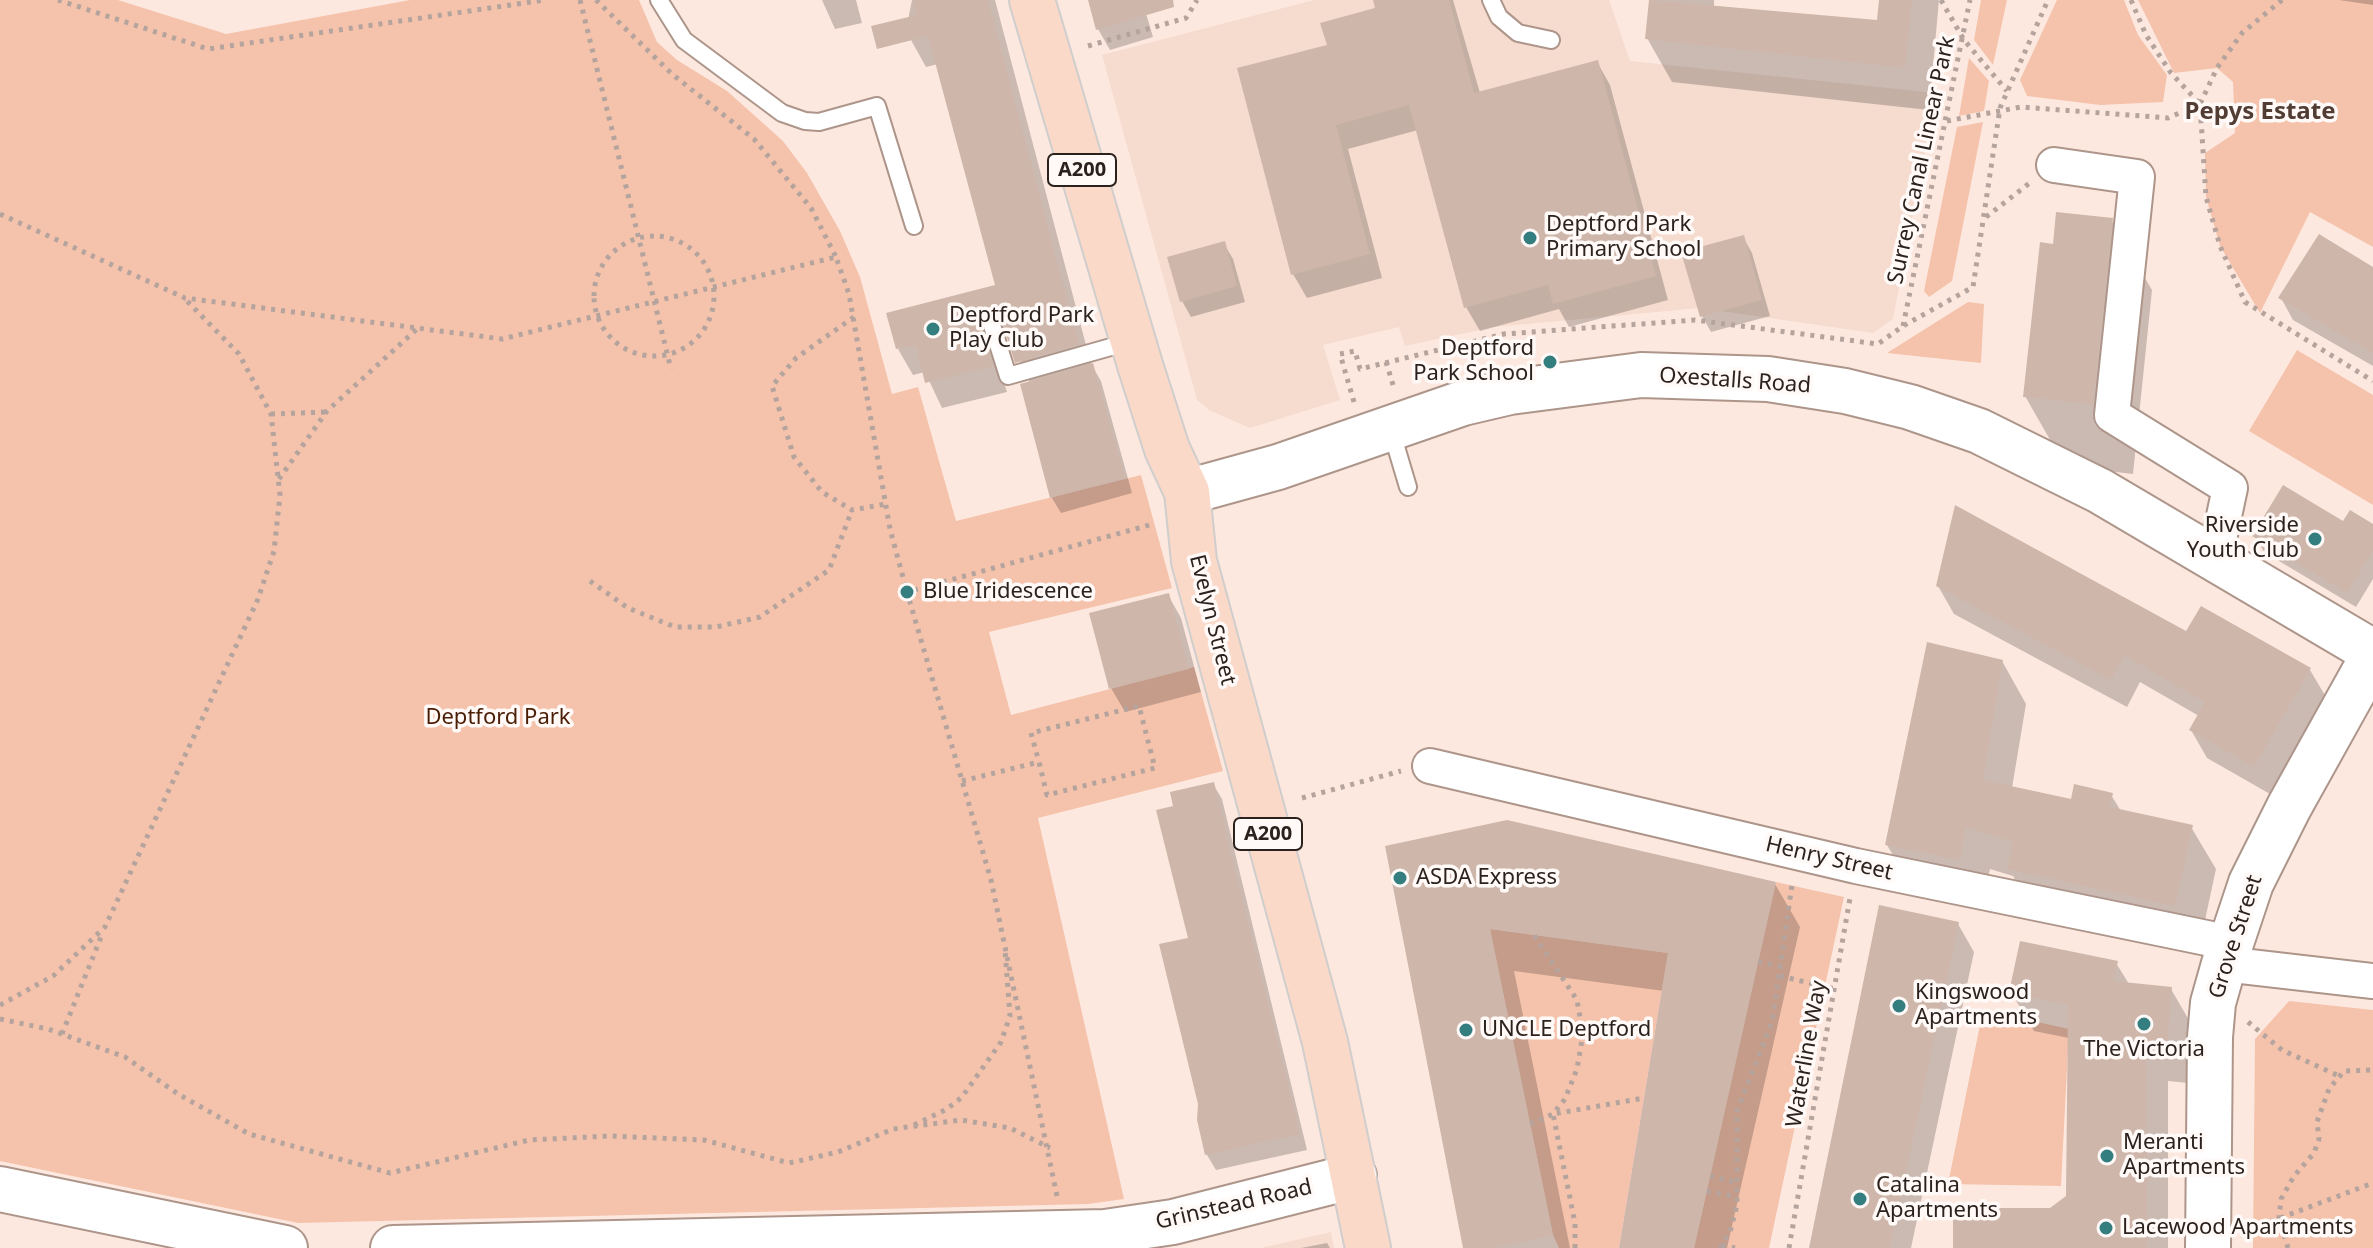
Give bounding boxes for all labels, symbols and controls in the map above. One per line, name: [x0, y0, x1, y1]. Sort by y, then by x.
street label: Surrey Canal Linear Park: [1883, 34, 1961, 286]
district label: Pepys Estate: [2185, 98, 2335, 126]
road number: A200: [1048, 154, 1116, 186]
place label: Deptford Park Primary School: [1546, 212, 1702, 264]
marker: Deptford Park Primary School: [1521, 229, 1539, 247]
place label: Deptford Park Play Club: [949, 303, 1094, 354]
marker: Deptford Park Play Club: [924, 320, 942, 338]
place label: Deptford Park School: [1413, 336, 1534, 388]
marker: Deptford Park School: [1541, 353, 1559, 371]
street label: Oxestalls Road: [1658, 363, 1812, 399]
place label: Riverside Youth Club: [2187, 513, 2299, 564]
marker: Riverside Youth Club: [2306, 530, 2324, 548]
street label: Evelyn Street: [1183, 552, 1241, 688]
place label: Blue Iridescence: [923, 579, 1093, 605]
marker: Blue Iridescence: [898, 583, 916, 601]
park label: Deptford Park: [425, 705, 571, 731]
road number: A200: [1234, 818, 1302, 850]
street label: Henry Street: [1763, 832, 1895, 886]
place label: ASDA Express: [1416, 865, 1557, 891]
marker: ASDA Express: [1391, 869, 1409, 887]
street label: Grove Street: [2204, 872, 2268, 1002]
street label: Waterline Way: [1781, 979, 1833, 1129]
place label: Kingswood Apartments: [1915, 980, 2037, 1032]
marker: Kingswood Apartments: [1890, 997, 1908, 1015]
marker: The Victoria: [2135, 1015, 2153, 1033]
place label: UNCLE Deptford: [1482, 1017, 1651, 1043]
marker: UNCLE Deptford: [1457, 1021, 1475, 1039]
place label: The Victoria: [2083, 1037, 2205, 1063]
place label: Meranti Apartments: [2123, 1130, 2245, 1182]
marker: Meranti Apartments: [2098, 1147, 2116, 1165]
place label: Catalina Apartments: [1876, 1173, 1998, 1224]
street label: Grinstead Road: [1153, 1174, 1315, 1236]
marker: Catalina Apartments: [1851, 1190, 1869, 1208]
place label: Lacewood Apartments: [2122, 1215, 2354, 1241]
marker: Lacewood Apartments: [2097, 1219, 2115, 1237]

